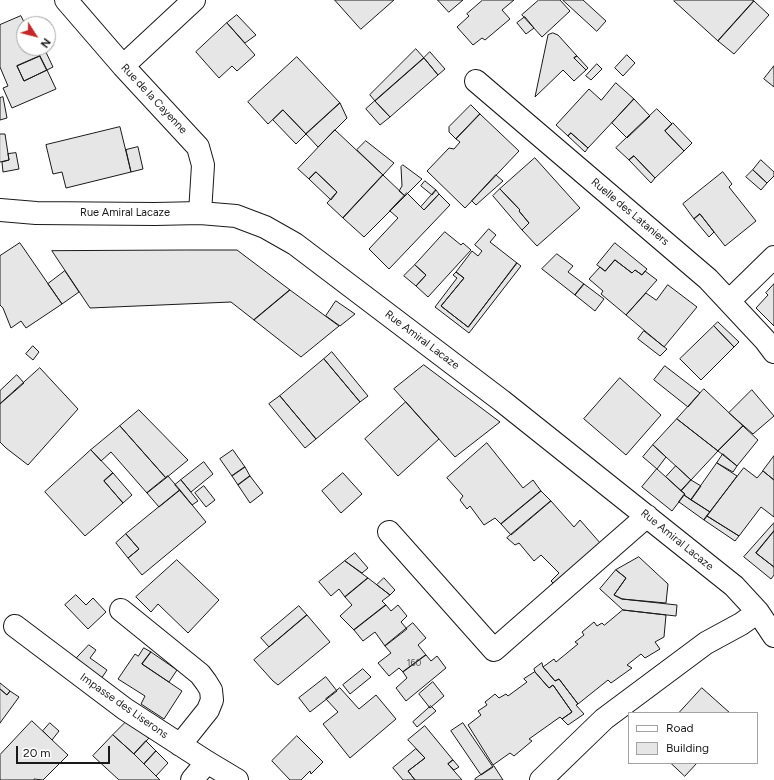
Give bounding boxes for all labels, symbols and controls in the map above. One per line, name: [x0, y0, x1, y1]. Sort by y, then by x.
north arrow: [16, 16, 56, 56]
text: N: [38, 35, 53, 50]
street label: Rue de la Cayenne: [118, 61, 190, 137]
street label: Ruelle des Lataniers: [588, 176, 672, 248]
street label: Rue Amiral Lacaze: [80, 206, 170, 220]
street label: Rue Amiral Lacaze: [382, 308, 462, 372]
street label: Rue Amiral Lacaze: [638, 507, 716, 573]
house number: 160: [407, 658, 421, 668]
street label: Impasse des Liserons: [77, 671, 171, 741]
legend: [628, 712, 758, 764]
text: Road: [666, 721, 694, 735]
scale bar: [18, 738, 112, 764]
text: Building: [666, 741, 709, 755]
text: 20 m: [23, 746, 51, 760]

